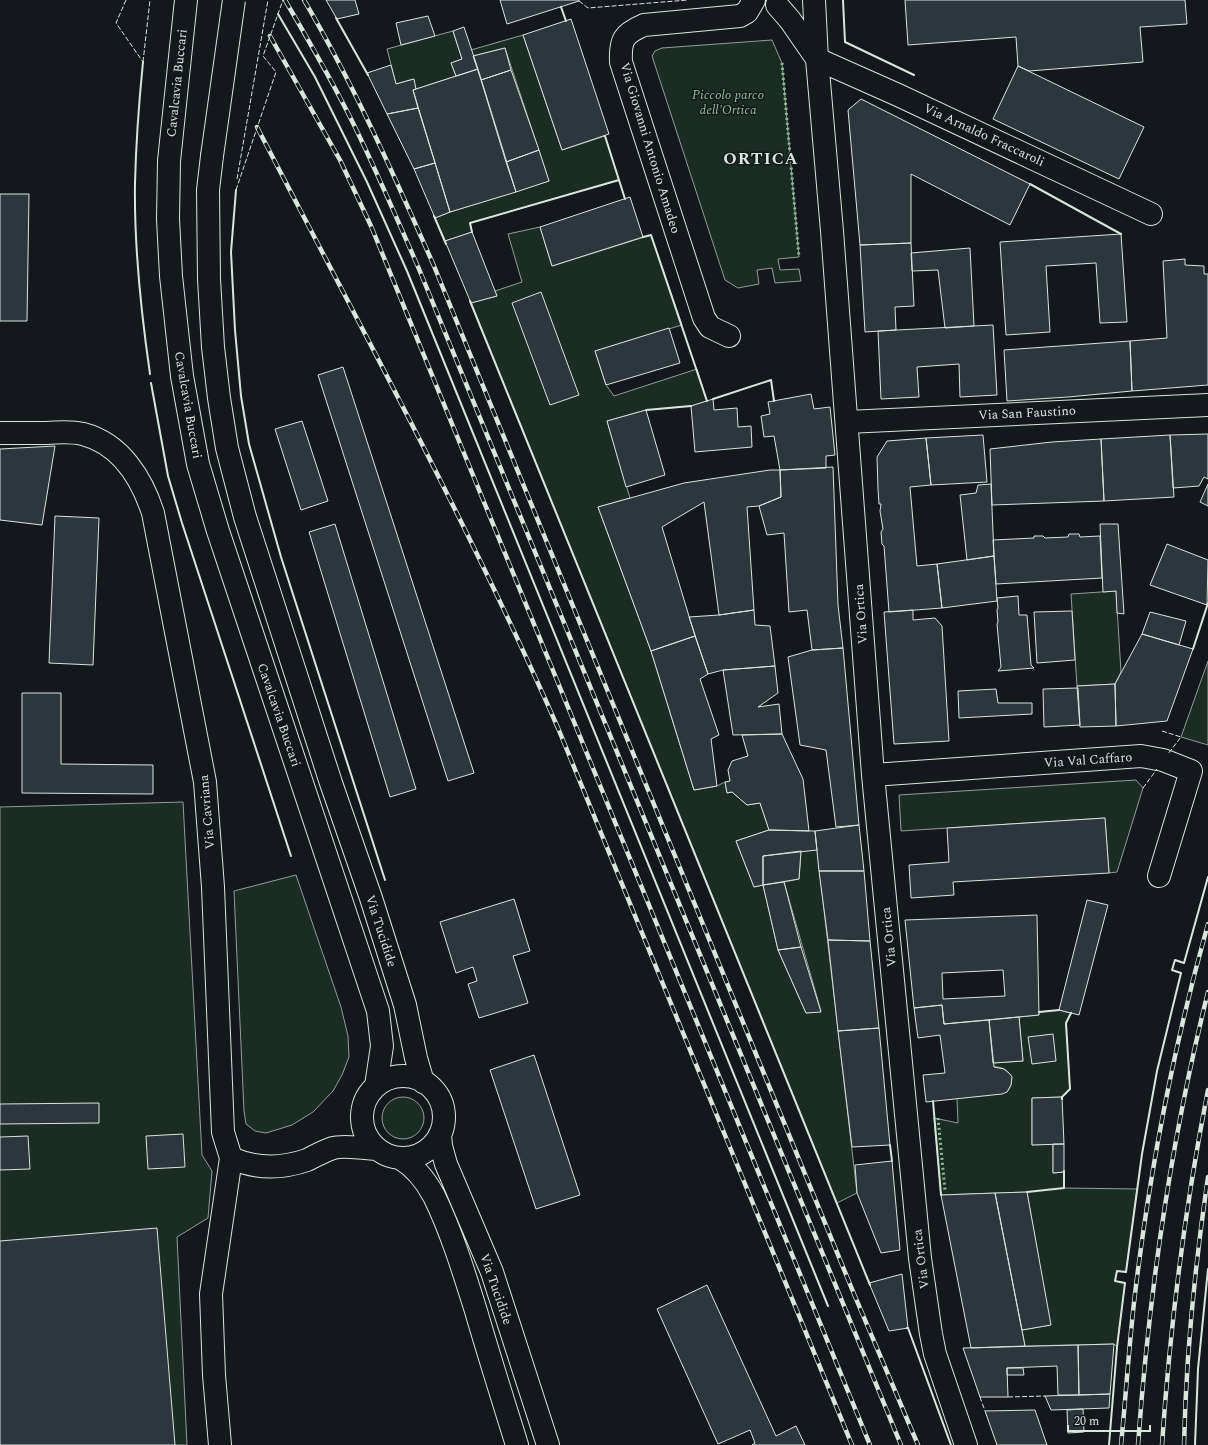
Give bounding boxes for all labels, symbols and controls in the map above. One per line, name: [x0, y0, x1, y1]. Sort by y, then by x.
street label: Cavalcavia Buccari: [161, 28, 193, 138]
street label: Via Giovanni Antonio Amadeo: [614, 60, 686, 236]
park label: Piccolo parco dell'Ortica: [692, 85, 764, 120]
street label: Via Arnaldo Fraccaroli: [920, 98, 1048, 172]
district label: ORTICA: [723, 146, 799, 172]
street label: Cavalcavia Buccari: [169, 350, 207, 460]
street label: Via San Faustino: [978, 400, 1076, 426]
street label: Via Ortica: [849, 583, 873, 645]
street label: Cavalcavia Buccari: [252, 660, 306, 770]
street label: Via Val Caffaro: [1043, 747, 1133, 773]
street label: Via Cavriana: [194, 773, 220, 850]
street label: Via Tucidide: [360, 893, 402, 969]
street label: Via Ortica: [876, 905, 902, 968]
street label: Via Ortica: [907, 1227, 935, 1290]
street label: Via Tucidide: [474, 1251, 518, 1327]
scale bar: [1068, 1407, 1150, 1433]
text: 20 m: [1074, 1412, 1099, 1431]

